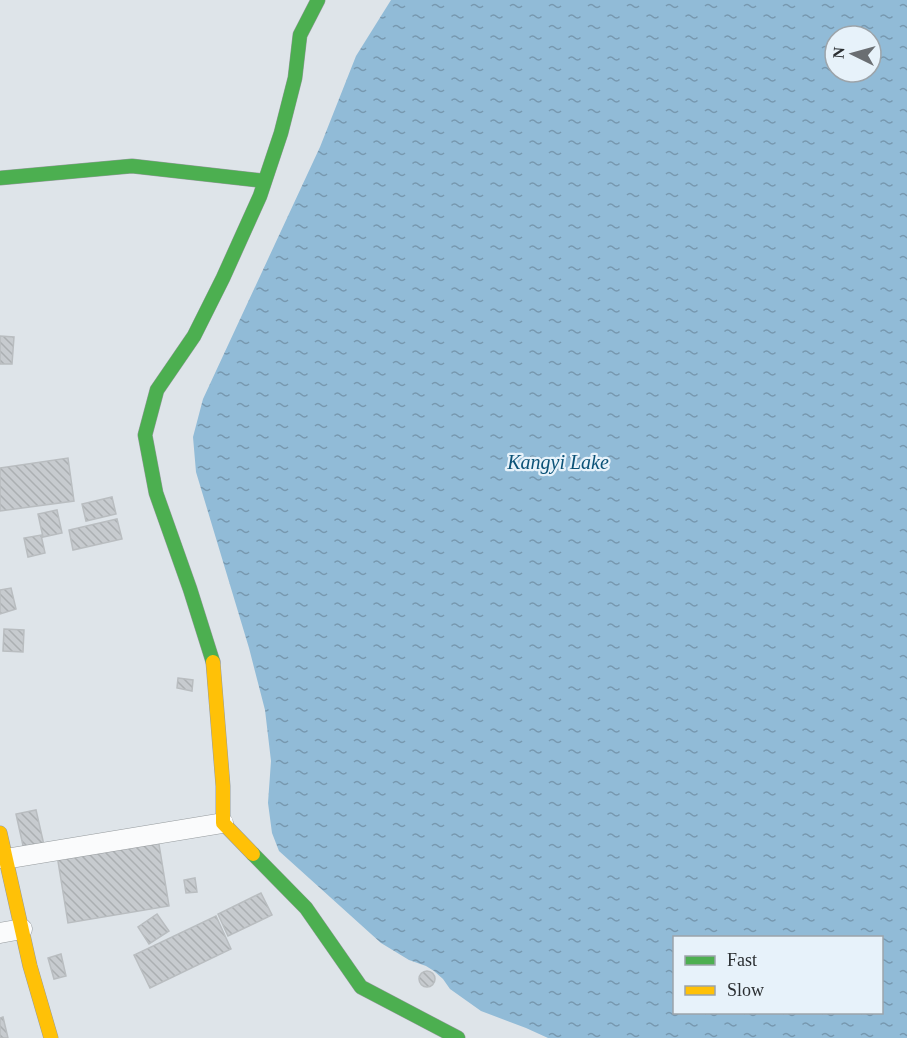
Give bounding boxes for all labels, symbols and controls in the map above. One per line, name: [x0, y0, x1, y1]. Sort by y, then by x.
north arrow: [823, 24, 883, 84]
text: N: [830, 46, 848, 59]
water label: Kangyi Lake: [506, 451, 609, 474]
legend: [673, 936, 883, 1014]
text: Fast: [727, 950, 757, 970]
text: Slow: [727, 980, 764, 1000]

